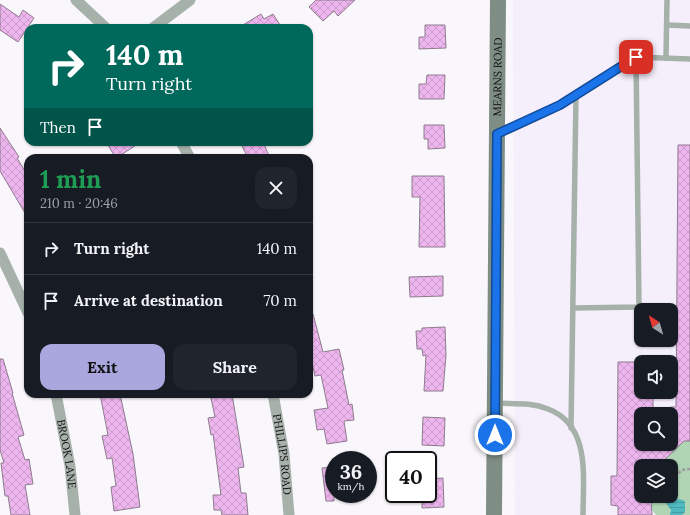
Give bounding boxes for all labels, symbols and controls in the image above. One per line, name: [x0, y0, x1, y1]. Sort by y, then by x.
text: 140 m: [106, 37, 184, 73]
street label: MEARNS ROAD: [490, 37, 505, 117]
icon: right: [40, 40, 92, 92]
pin: [619, 40, 653, 74]
icon: arrive: [625, 46, 647, 68]
text: Turn right: [106, 72, 192, 95]
icon: arrive: [84, 116, 106, 138]
text: Then: [40, 118, 76, 137]
text: 1 min: [40, 164, 101, 195]
button: close: [255, 167, 297, 209]
text: 210 m · 20:46: [40, 195, 118, 212]
icon: right: [40, 238, 62, 260]
text: Turn right: [74, 239, 150, 258]
text: 140 m: [257, 239, 297, 258]
icon: arrive: [40, 290, 62, 312]
text: Arrive at destination: [74, 291, 223, 310]
text: 70 m: [263, 291, 297, 310]
north arrow: [634, 303, 678, 347]
map controls: [634, 303, 678, 503]
button: Exit: [40, 344, 165, 390]
button: Share: [173, 344, 297, 390]
button: sound: [634, 355, 678, 399]
button: search: [634, 407, 678, 451]
street label: PHILLIPS ROAD: [270, 413, 294, 495]
position arrow: [474, 414, 516, 456]
street label: BROOK LANE: [54, 418, 79, 489]
speed limit sign: 40: [385, 451, 437, 503]
text: 36: [340, 459, 362, 484]
button: layers: [634, 459, 678, 503]
text: km/h: [337, 480, 365, 493]

